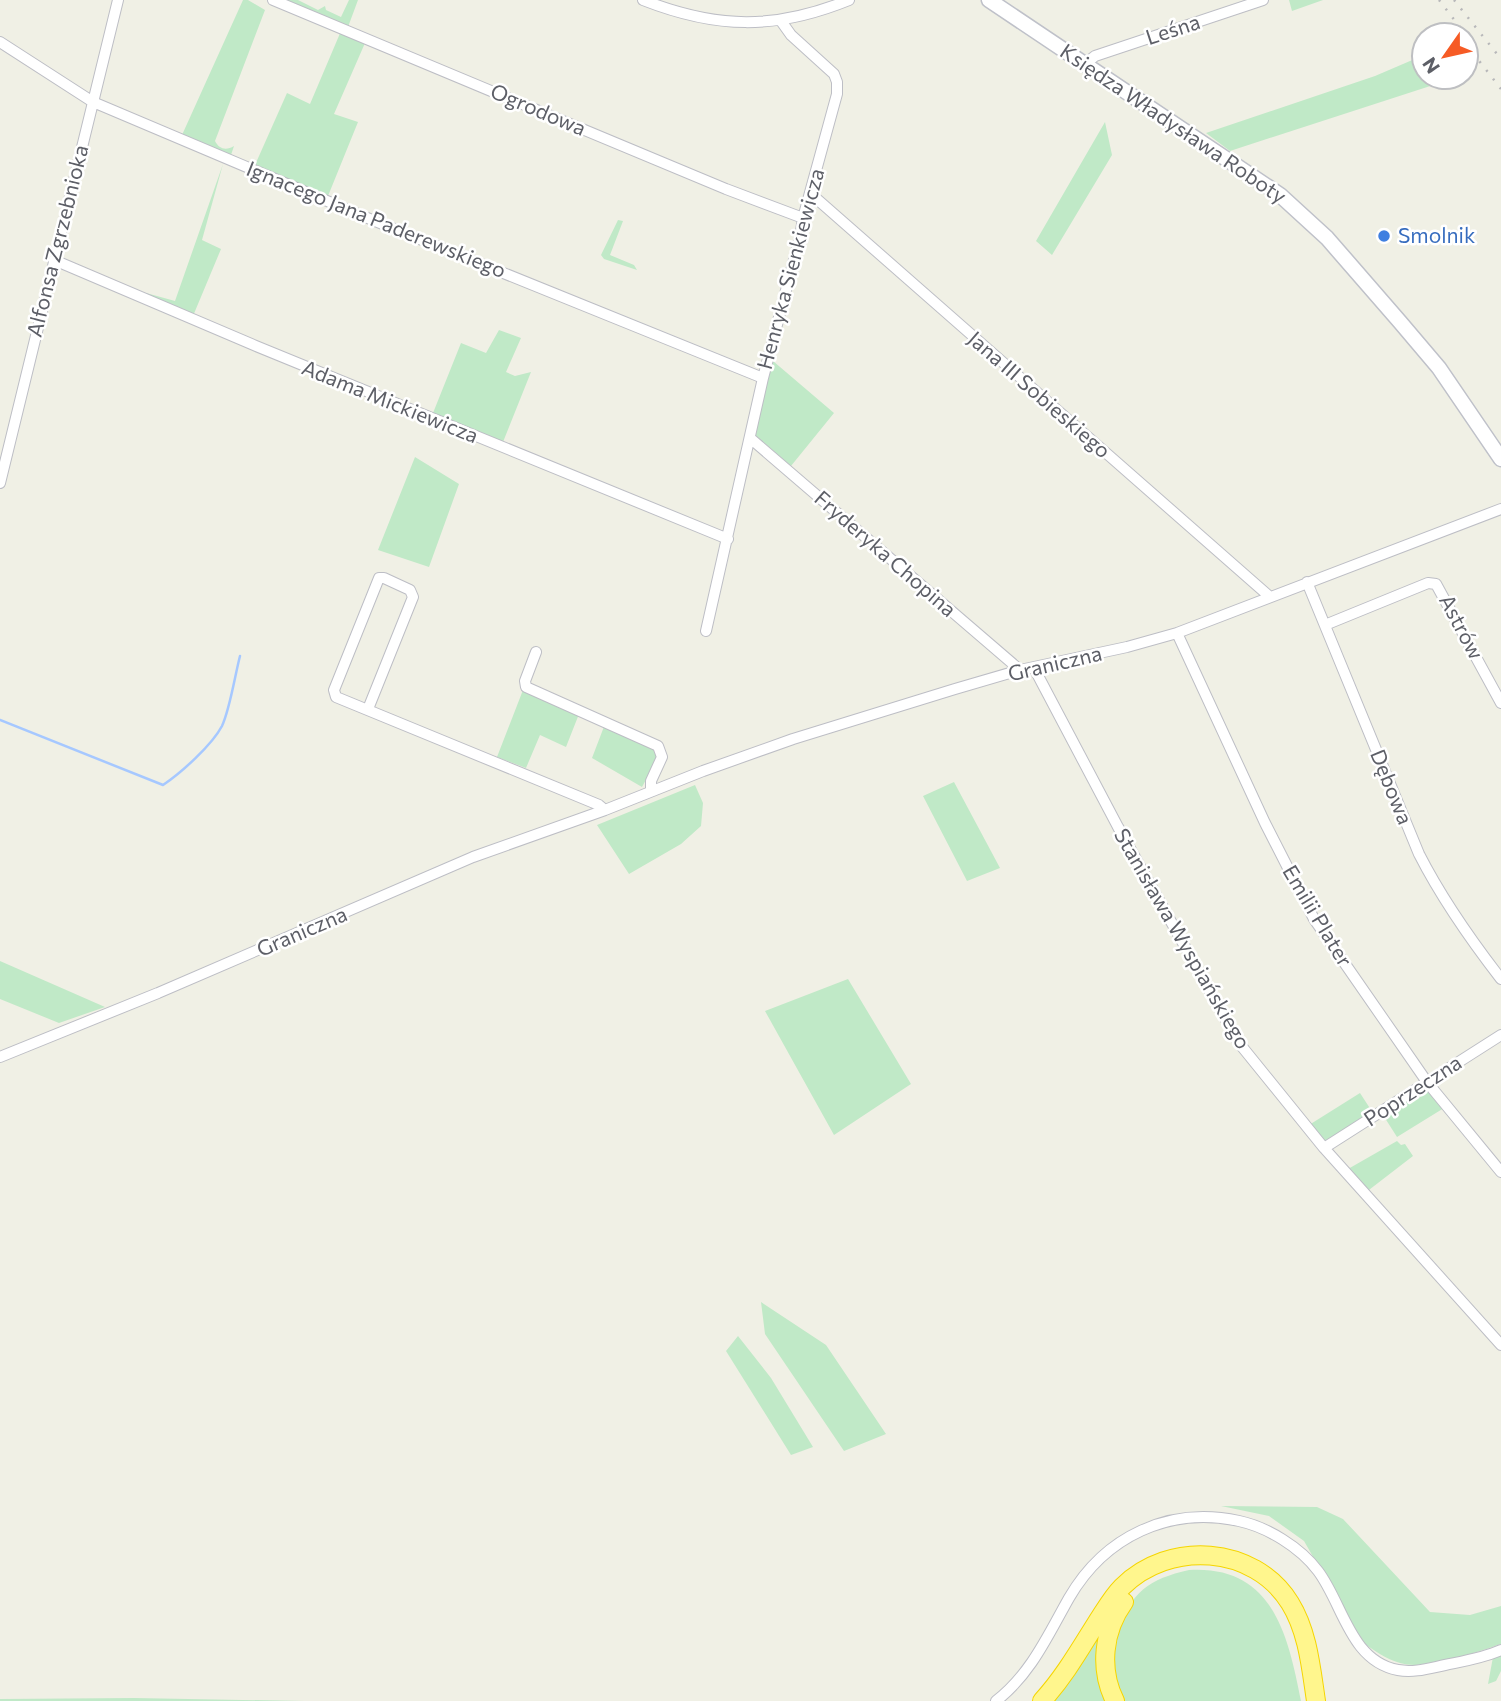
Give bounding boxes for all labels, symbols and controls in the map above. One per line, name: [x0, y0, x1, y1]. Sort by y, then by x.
street label: Leśna: [1142, 8, 1203, 49]
north arrow: [1410, 21, 1480, 91]
street label: Księdza Władysława Roboty: [1056, 38, 1292, 208]
text: N: [1417, 53, 1444, 78]
street label: Ogrodowa: [487, 77, 590, 140]
street label: Alfonsa Zgrzebnioka: [21, 142, 92, 339]
street label: Ignacego Jana Paderewskiego: [243, 155, 510, 282]
street label: Henryka Sienkiewicza: [751, 165, 828, 372]
place label: Smolnik: [1398, 222, 1475, 247]
marker: Smolnik: [1376, 228, 1392, 244]
street label: Jana III Sobieskiego: [964, 325, 1116, 463]
street label: Adama Mickiewicza: [299, 354, 482, 447]
street label: Fryderyka Chopina: [810, 485, 962, 621]
street label: Astrów: [1435, 590, 1490, 663]
street label: Graniczna: [1005, 640, 1104, 685]
street label: Dębowa: [1366, 745, 1419, 828]
street label: Stanisława Wyspiańskiego: [1110, 824, 1257, 1053]
street label: Emilii Plater: [1278, 860, 1358, 970]
street label: Graniczna: [252, 900, 350, 961]
street label: Poprzeczna: [1359, 1049, 1466, 1131]

